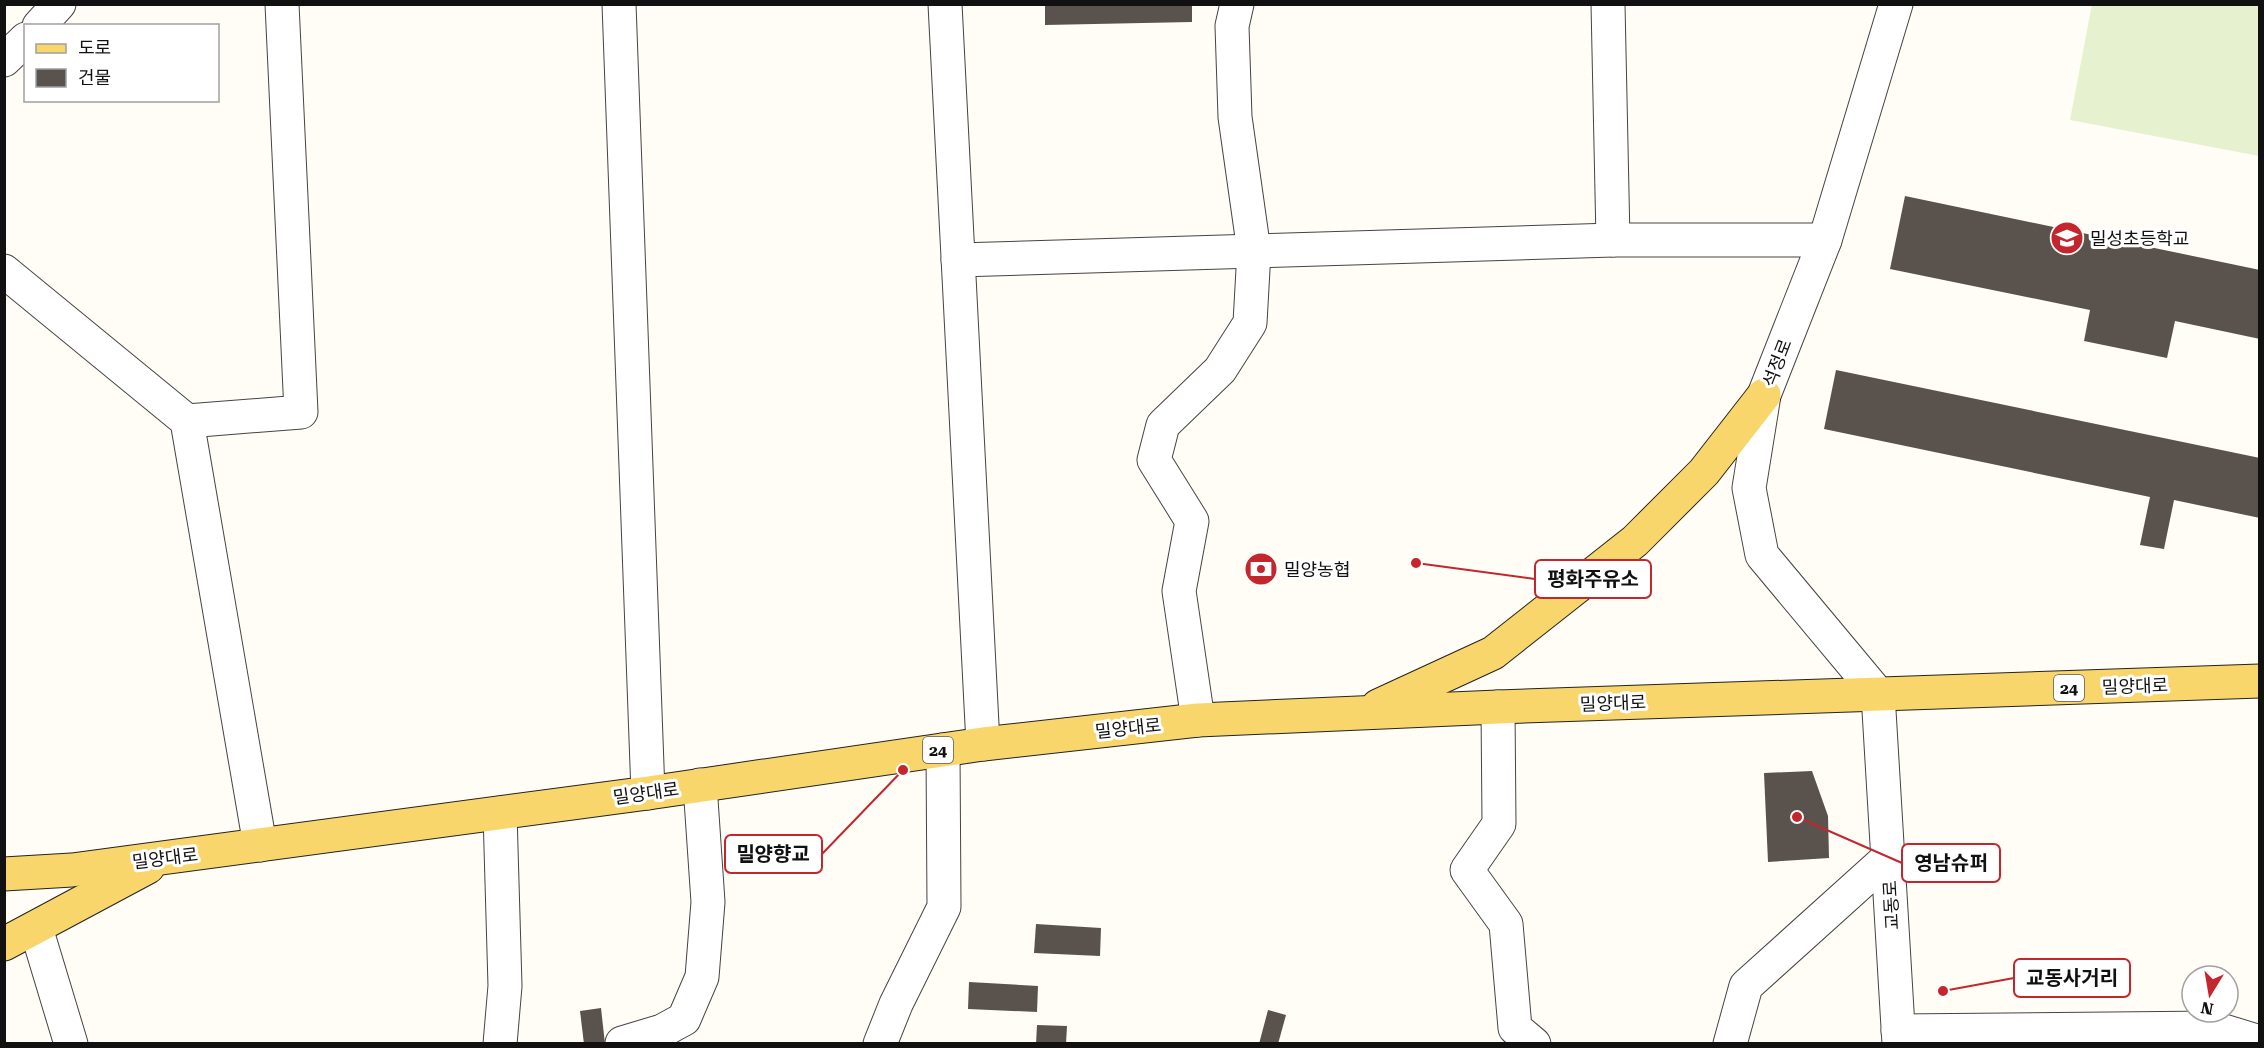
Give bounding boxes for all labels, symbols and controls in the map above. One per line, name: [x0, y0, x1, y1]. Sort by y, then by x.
legend: [24, 24, 219, 102]
text: 도로: [78, 37, 111, 58]
text: 건물: [78, 67, 111, 88]
school or university icon: 밀성초등학교: [2049, 220, 2085, 256]
place label: 밀성초등학교: [2090, 228, 2189, 249]
street label: 석정로: [1758, 336, 1796, 390]
bank icon: 밀양농협: [1243, 551, 1279, 587]
place label: 밀양농협: [1284, 559, 1350, 580]
callout: 평화주유소: [1535, 560, 1651, 598]
text: 평화주유소: [1547, 567, 1639, 591]
street label: 밀양대로: [2102, 674, 2168, 698]
road number: 24: [2054, 675, 2084, 701]
street label: 밀양대로: [1580, 691, 1646, 715]
street label: 밀양대로: [1094, 714, 1162, 742]
road number: 24: [923, 737, 953, 763]
street label: 밀양대로: [612, 778, 680, 808]
callout: 밀양향교: [725, 835, 822, 873]
text: 밀양향교: [736, 842, 810, 866]
street label: 밀양대로: [131, 844, 199, 872]
callout: 영남슈퍼: [1902, 844, 2000, 882]
text: 영남슈퍼: [1914, 851, 1988, 875]
street label: 교동로: [1879, 880, 1903, 930]
callout: 교동사거리: [2014, 959, 2130, 997]
north arrow: [2180, 964, 2240, 1024]
text: 교동사거리: [2026, 966, 2118, 990]
text: N: [2199, 998, 2215, 1019]

